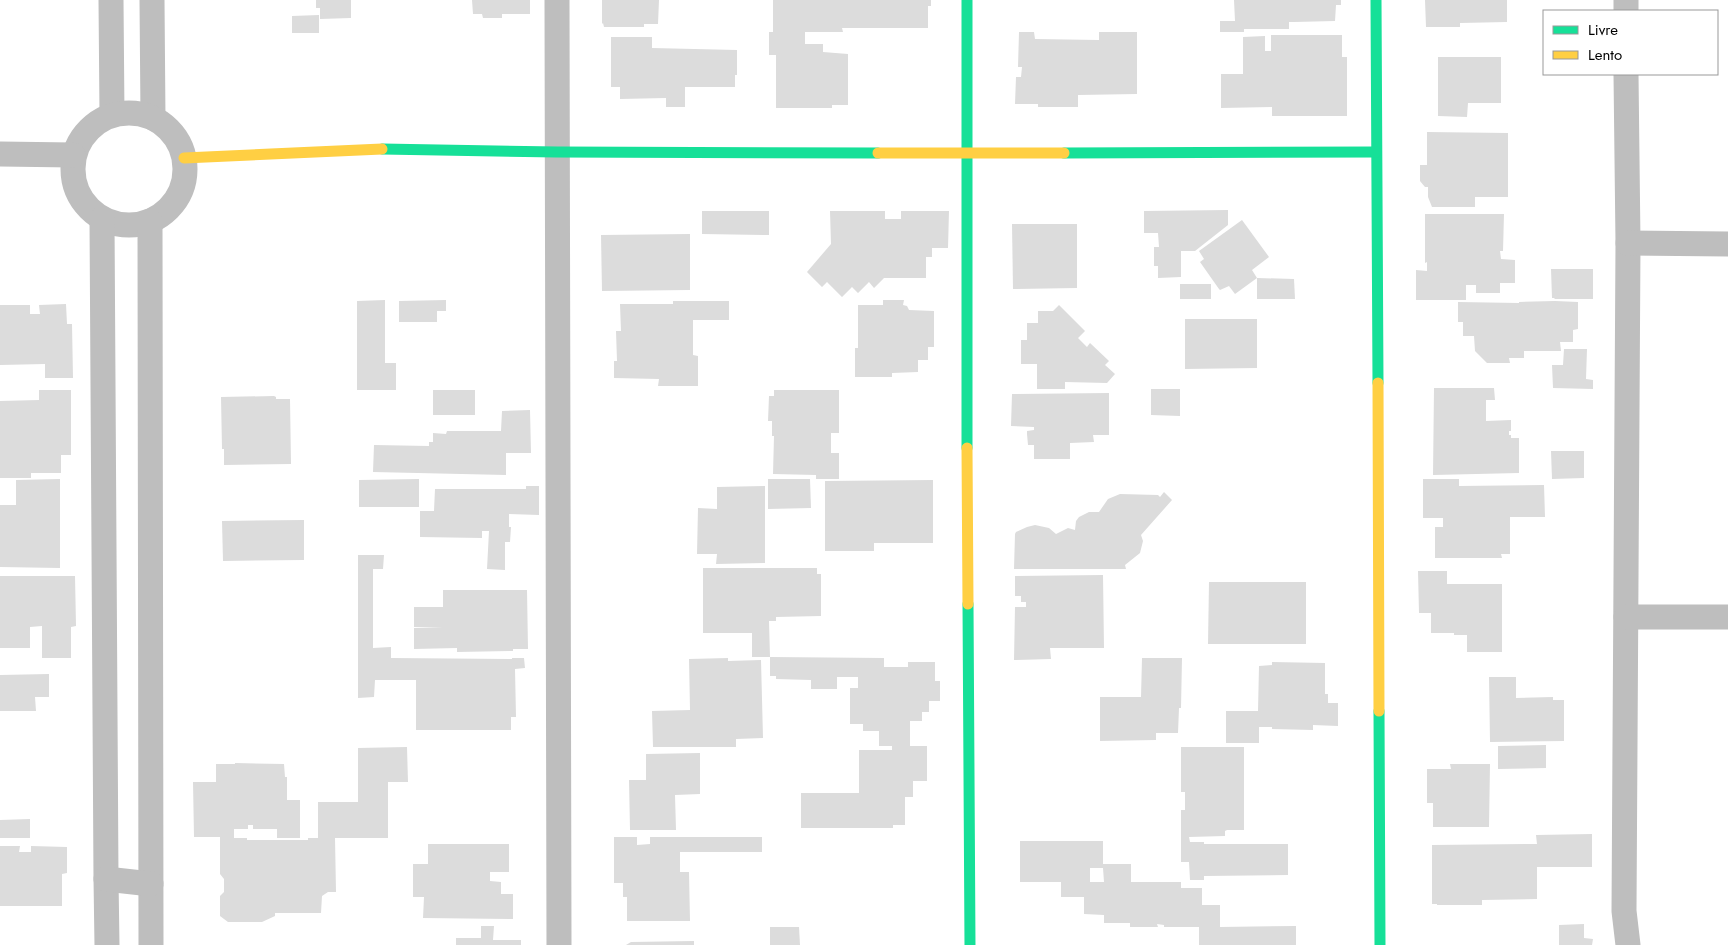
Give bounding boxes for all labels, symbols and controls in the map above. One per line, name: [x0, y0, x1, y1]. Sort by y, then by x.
legend: [1543, 10, 1718, 75]
text: Livre: [1588, 19, 1618, 41]
text: Lento: [1588, 44, 1622, 66]

